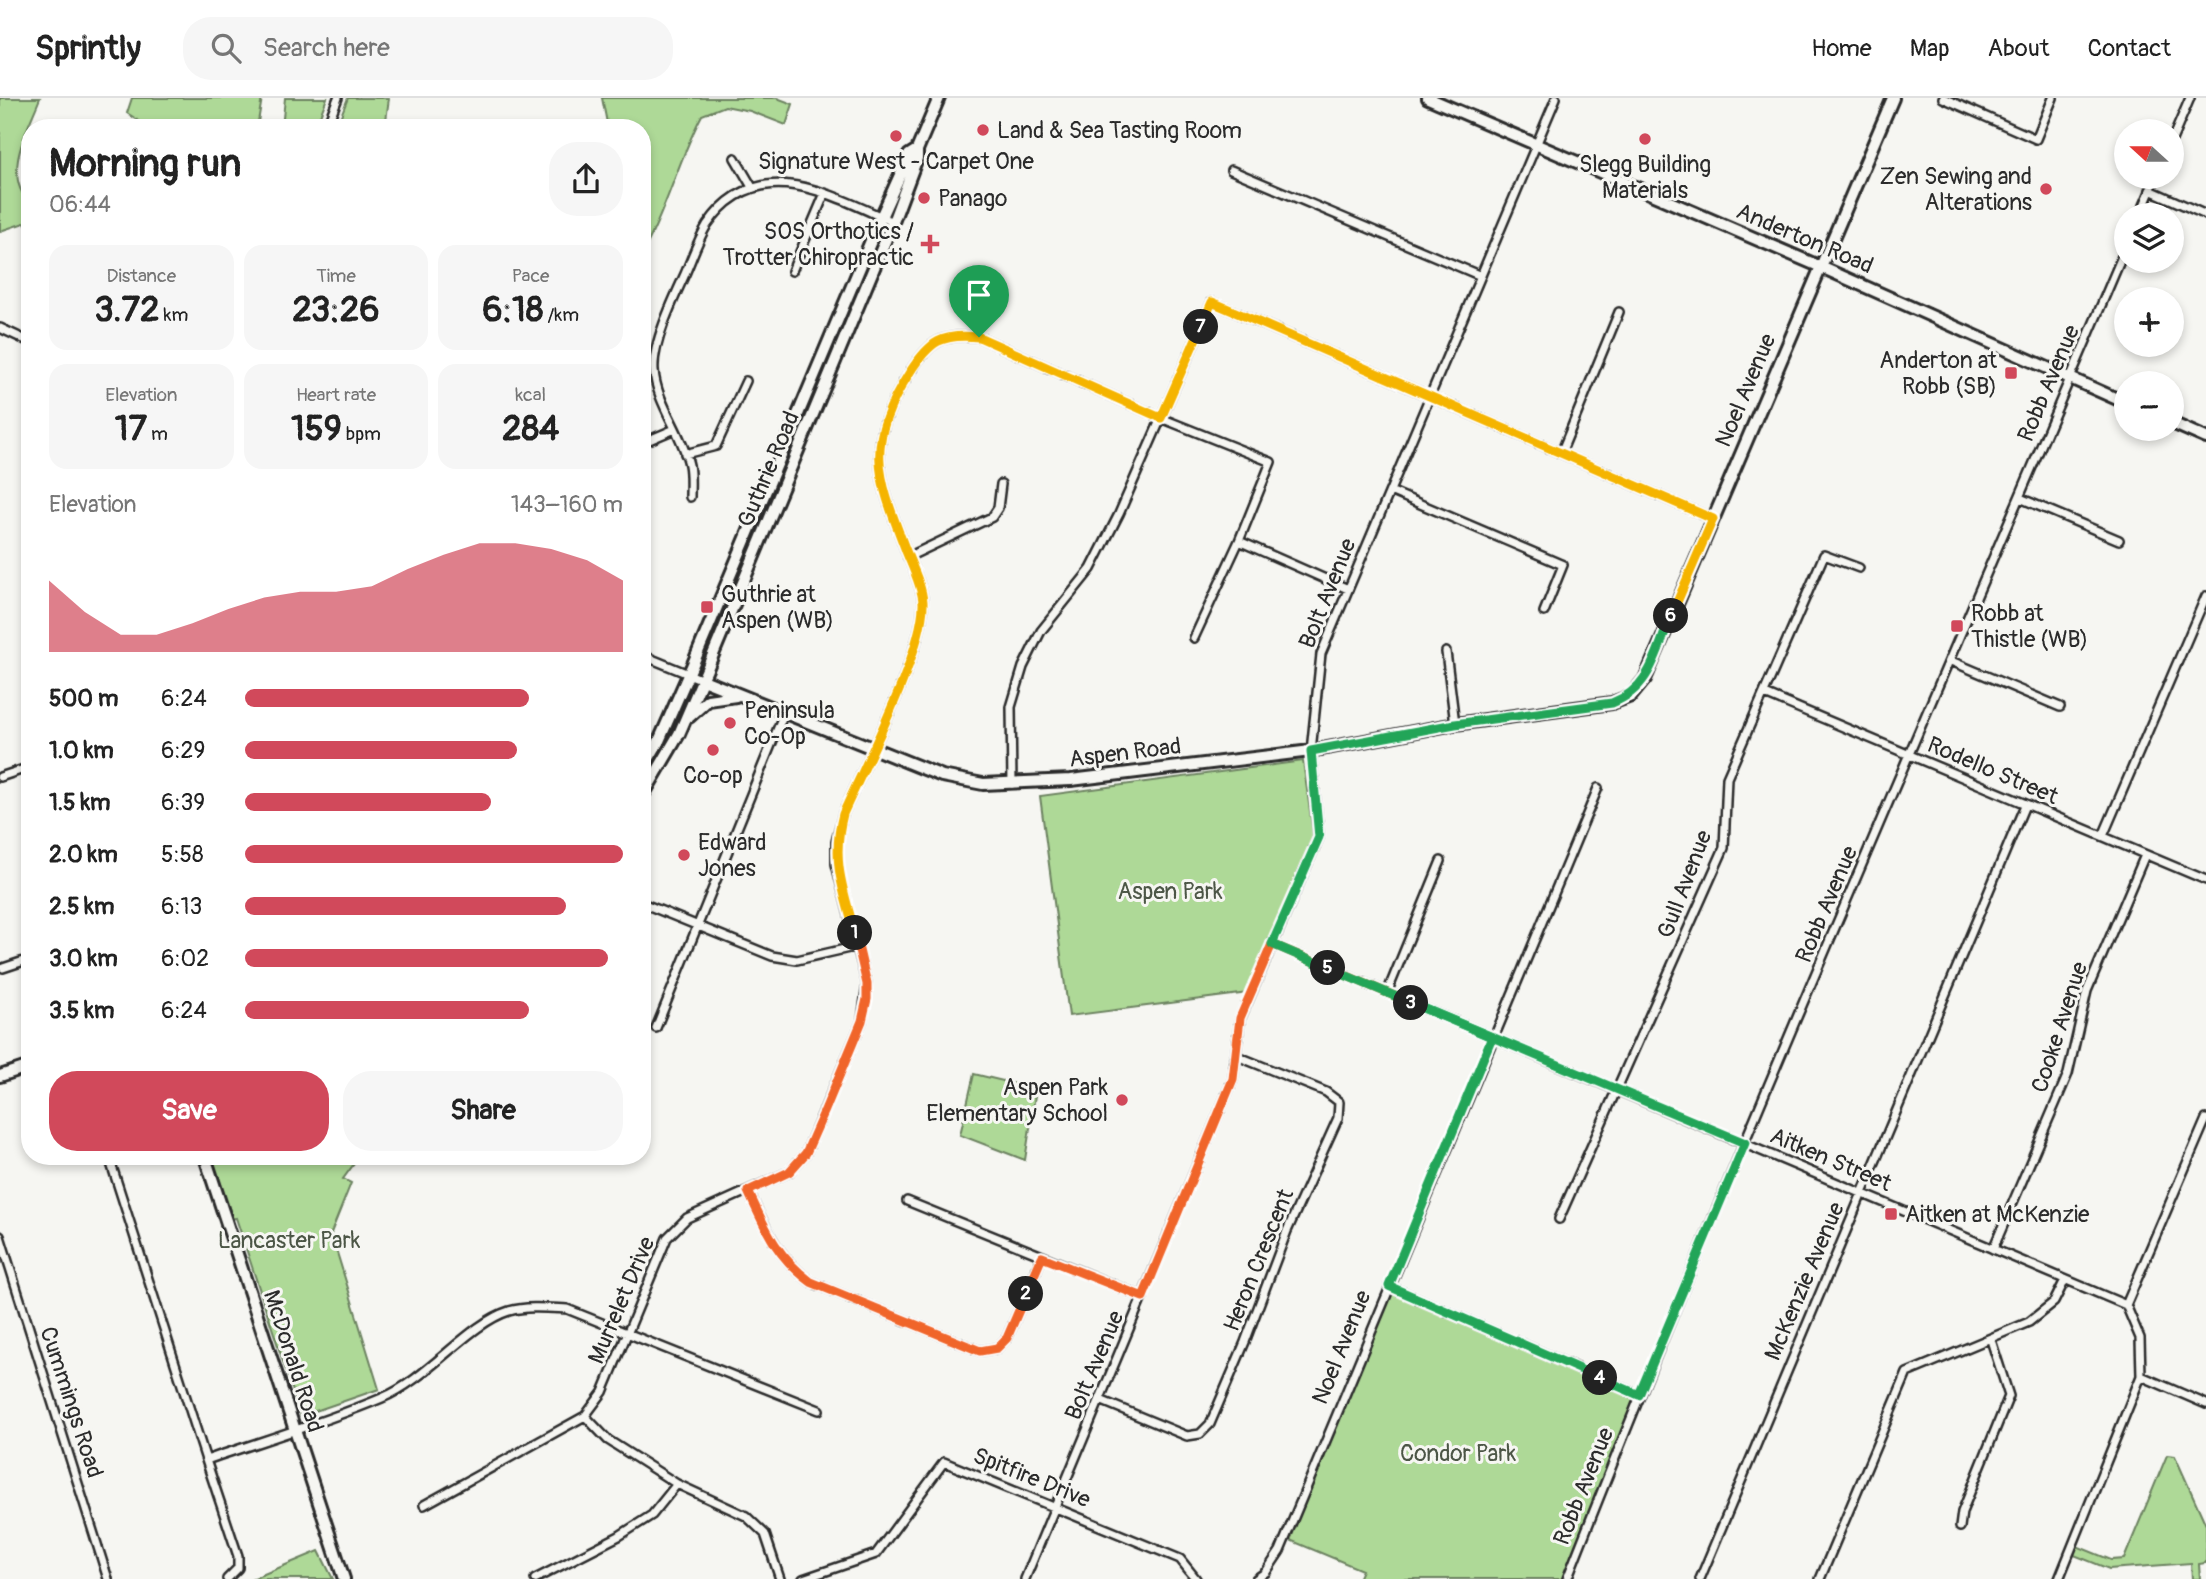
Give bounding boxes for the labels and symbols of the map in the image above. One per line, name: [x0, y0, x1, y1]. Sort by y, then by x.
place label: Land & Sea Tasting Room: [997, 116, 1242, 145]
north arrow: [2114, 119, 2184, 189]
marker: Land & Sea Tasting Room: [975, 122, 991, 138]
marker: Signature West - Carpet One: [888, 128, 904, 144]
marker: Slegg Building Materials: [1637, 131, 1653, 147]
place label: Signature West - Carpet One: [758, 147, 1035, 176]
place label: Slegg Building Materials: [1579, 150, 1711, 205]
place label: Zen Sewing and Alterations: [1879, 162, 2032, 217]
marker: Zen Sewing and Alterations: [2038, 181, 2054, 197]
place label: Panago: [938, 184, 1007, 213]
marker: Panago: [916, 190, 932, 206]
street label: Anderton Road: [1732, 197, 1878, 280]
place label: SOS Orthotics / Trotter Chiropractic: [723, 217, 914, 272]
marker: SOS Orthotics / Trotter Chiropractic: [920, 234, 940, 254]
pin: [949, 265, 1009, 337]
pin: 7: [1184, 310, 1218, 344]
street label: Robb Avenue: [2011, 320, 2086, 446]
street label: Noel Avenue: [1709, 329, 1783, 451]
place label: Anderton at Robb (SB): [1879, 346, 1998, 401]
marker: Anderton at Robb (SB): [2003, 365, 2019, 381]
street label: Guthrie Road: [731, 407, 806, 532]
street label: Bolt Avenue: [1292, 533, 1363, 652]
place label: Guthrie at Aspen (WB): [721, 580, 834, 635]
pin: 6: [1654, 598, 1688, 634]
marker: Guthrie at Aspen (WB): [699, 599, 715, 615]
place label: Robb at Thistle (WB): [1971, 599, 2088, 654]
marker: Robb at Thistle (WB): [1949, 618, 1965, 634]
place label: Peninsula Co-Op: [744, 696, 835, 751]
marker: Peninsula Co-Op: [722, 715, 738, 731]
street label: Rodello Street: [1923, 730, 2063, 811]
street label: Aspen Road: [1067, 731, 1183, 774]
marker: Co-op: [705, 742, 721, 758]
place label: Co-op: [683, 761, 743, 790]
street label: Gull Avenue: [1651, 825, 1719, 942]
place label: Edward Jones: [698, 828, 766, 883]
street label: Robb Avenue: [1789, 841, 1864, 967]
marker: Edward Jones: [676, 847, 692, 863]
park label: Aspen Park: [1117, 877, 1223, 906]
pin: 1: [838, 916, 872, 950]
pin: 5: [1310, 950, 1346, 986]
street label: Cooke Avenue: [2025, 958, 2094, 1096]
pin: 3: [1394, 986, 1428, 1020]
place label: Aspen Park Elementary School: [926, 1073, 1108, 1128]
marker: Aspen Park Elementary School: [1114, 1092, 1130, 1108]
street label: Aitken Street: [1766, 1121, 1897, 1198]
street label: Heron Crescent: [1217, 1184, 1300, 1336]
street label: McKenzie Avenue: [1758, 1197, 1851, 1365]
place label: Aitken at McKenzie: [1905, 1200, 2090, 1229]
marker: Aitken at McKenzie: [1883, 1206, 1899, 1222]
park label: Lancaster Park: [218, 1226, 361, 1255]
street label: Murrelet Drive: [582, 1232, 662, 1368]
pin: 2: [1009, 1276, 1044, 1312]
street label: Noel Avenue: [1305, 1285, 1378, 1408]
street label: McDonald Road: [257, 1286, 330, 1436]
street label: Bolt Avenue: [1058, 1306, 1131, 1424]
street label: Cummings Road: [33, 1323, 110, 1481]
pin: 4: [1582, 1360, 1618, 1396]
street label: Robb Avenue: [1547, 1423, 1620, 1549]
park label: Condor Park: [1400, 1439, 1516, 1468]
street label: Spitfire Drive: [969, 1441, 1095, 1514]

